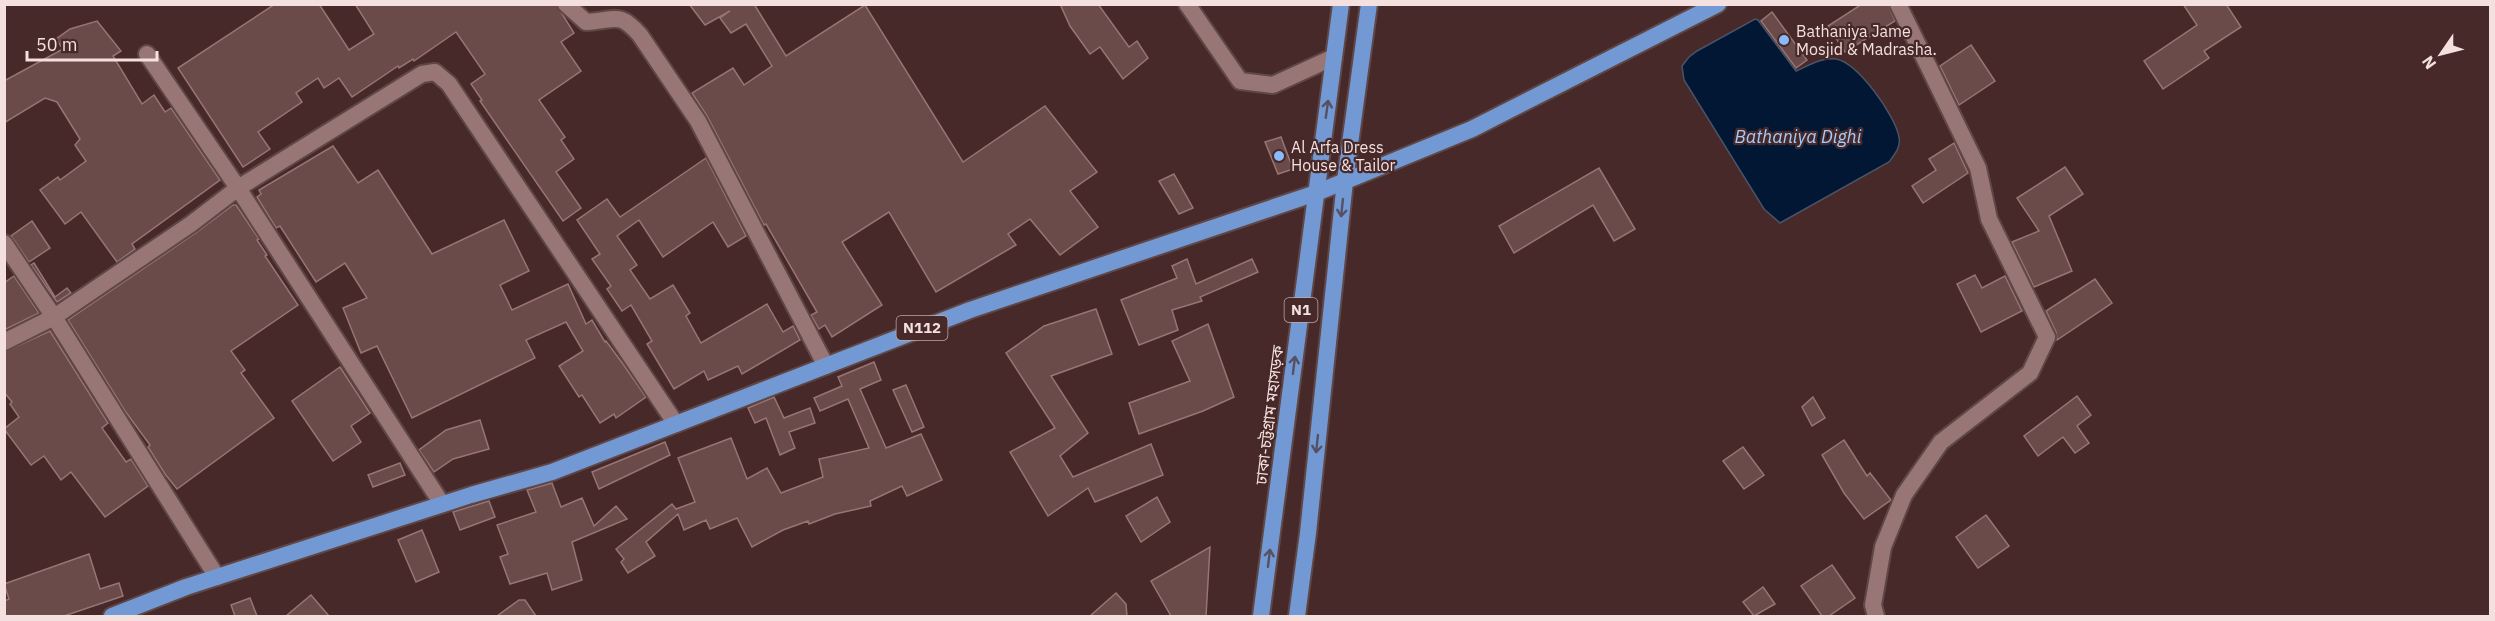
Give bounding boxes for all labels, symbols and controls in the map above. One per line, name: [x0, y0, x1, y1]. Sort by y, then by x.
place label: Bathaniya Jame Mosjid & Madrasha.: [1796, 21, 1937, 59]
scale bar: [27, 24, 158, 62]
north arrow: [2411, 24, 2471, 84]
text: 50 m: [36, 33, 78, 56]
marker: Bathaniya Jame Mosjid & Madrasha.: [1777, 33, 1791, 47]
text: N: [2417, 52, 2440, 73]
one-way arrow: [1322, 100, 1333, 120]
water label: Bathaniya Dighi: [1735, 125, 1862, 148]
place label: Al Arfa Dress House & Tailor: [1291, 137, 1395, 175]
marker: Al Arfa Dress House & Tailor: [1272, 149, 1286, 163]
one-way arrow: [1336, 198, 1347, 218]
road number: N1: [1284, 298, 1318, 322]
road number: N112: [896, 316, 948, 340]
street label: ঢাকা-চট্টগ্রাম মহাসড়ক: [1250, 343, 1288, 487]
one-way arrow: [1288, 356, 1299, 376]
one-way arrow: [1312, 433, 1323, 453]
one-way arrow: [1263, 549, 1274, 569]

